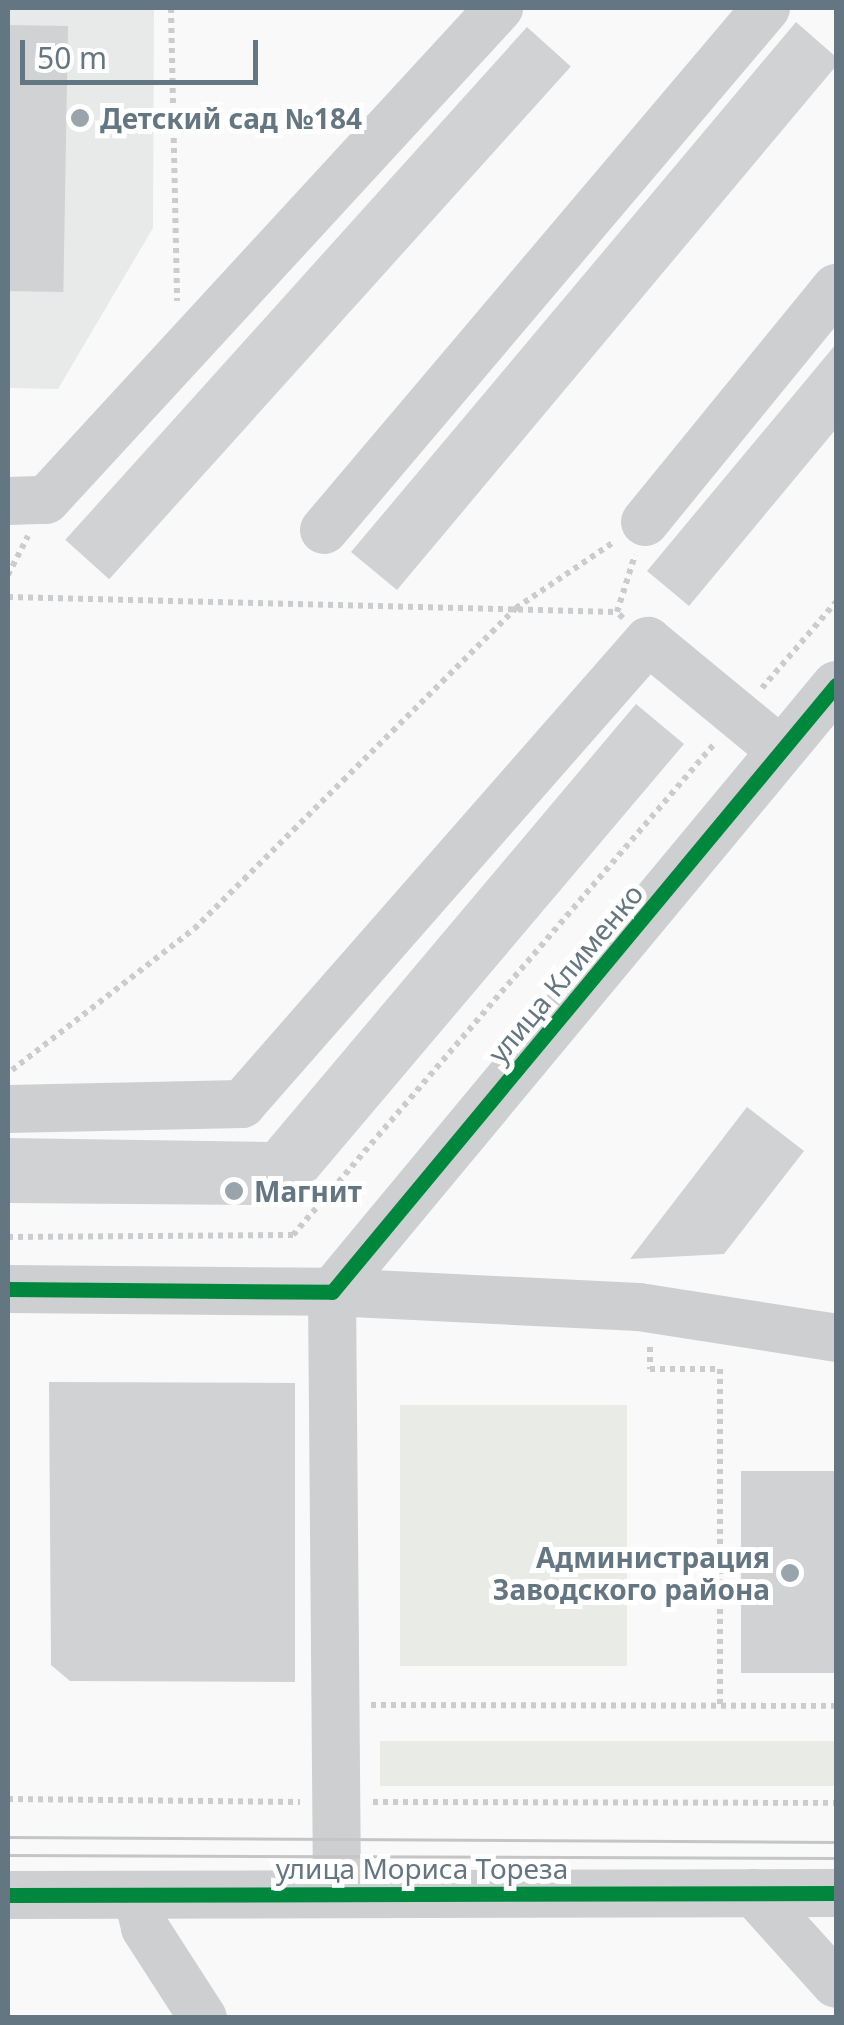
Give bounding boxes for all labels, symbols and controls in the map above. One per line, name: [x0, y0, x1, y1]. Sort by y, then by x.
scale bar: [25, 20, 262, 82]
text: 50 m: [37, 37, 107, 78]
place label: Детский сад №184: [100, 101, 362, 135]
marker: Детский сад №184: [69, 107, 91, 129]
street label: улица Клименко: [480, 877, 650, 1069]
place label: Магнит: [254, 1174, 362, 1208]
marker: Магнит: [223, 1180, 245, 1202]
place label: Администрация Заводского района: [493, 1540, 770, 1606]
marker: Администрация Заводского района: [779, 1562, 801, 1584]
street label: улица Мориса Тореза: [276, 1851, 568, 1885]

